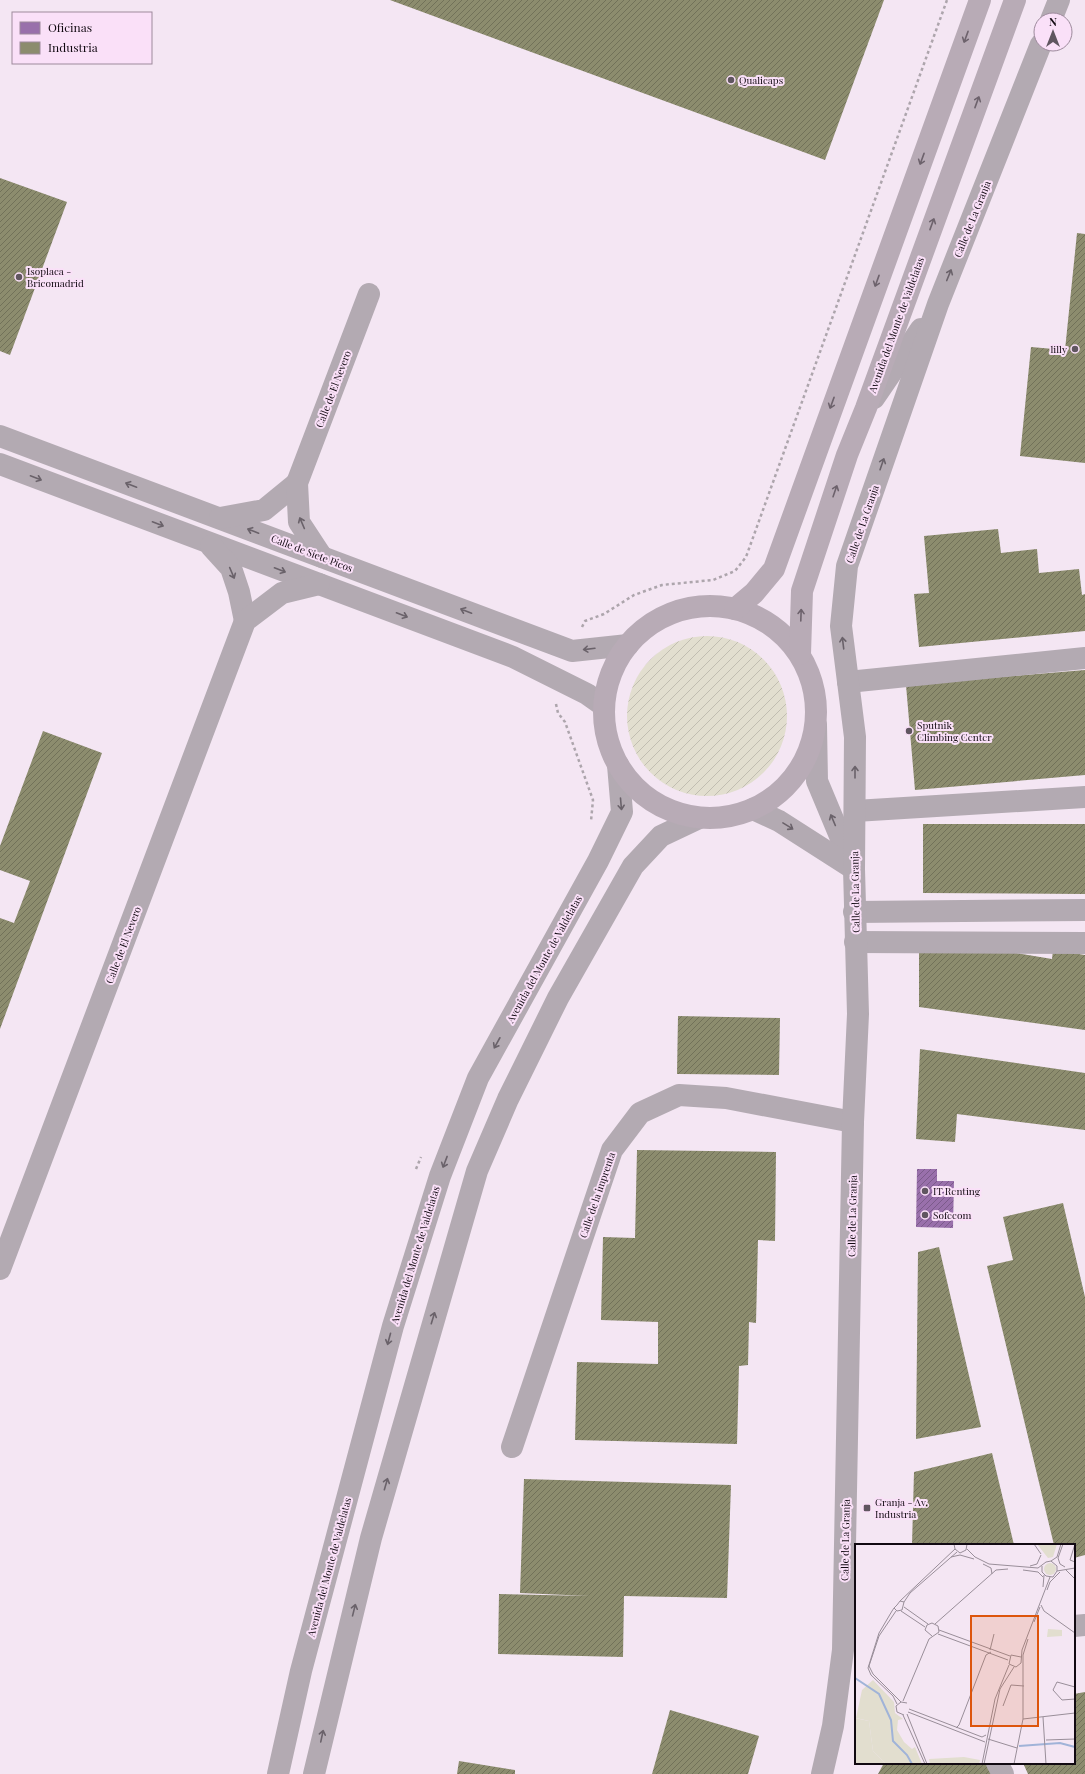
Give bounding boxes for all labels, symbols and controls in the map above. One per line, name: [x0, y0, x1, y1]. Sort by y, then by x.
legend: [12, 12, 152, 64]
north arrow: [1033, 12, 1073, 52]
text: N: [1049, 14, 1057, 29]
text: Oficinas: [48, 19, 92, 35]
one-way arrow: [962, 30, 970, 42]
text: Industria: [48, 39, 98, 55]
place label: Qualicaps: [739, 73, 783, 87]
marker: Qualicaps: [726, 75, 736, 85]
one-way arrow: [974, 96, 981, 109]
one-way arrow: [917, 152, 925, 164]
street label: Calle de La Granja: [950, 178, 994, 259]
one-way arrow: [929, 217, 936, 230]
street label: Avenida del Monte de Valdelatas: [865, 255, 927, 396]
place label: Isoplaca - Bricomadrid: [27, 264, 84, 290]
one-way arrow: [946, 270, 954, 282]
marker: Isoplaca - Bricomadrid: [14, 272, 24, 282]
one-way arrow: [872, 274, 880, 286]
place label: lilly: [1050, 342, 1067, 356]
marker: lilly: [1070, 344, 1080, 354]
street label: Calle de El Nevero: [312, 348, 354, 429]
one-way arrow: [828, 396, 836, 408]
one-way arrow: [879, 457, 886, 470]
one-way arrow: [30, 475, 42, 483]
one-way arrow: [126, 481, 138, 489]
street label: Calle de La Granja: [842, 483, 882, 565]
one-way arrow: [832, 484, 839, 497]
one-way arrow: [297, 518, 305, 530]
one-way arrow: [152, 521, 165, 528]
one-way arrow: [247, 526, 259, 534]
street label: Calle de Siete Picos: [269, 531, 355, 575]
one-way arrow: [273, 566, 285, 574]
one-way arrow: [229, 567, 237, 579]
one-way arrow: [461, 607, 473, 615]
one-way arrow: [797, 609, 805, 622]
one-way arrow: [395, 612, 407, 620]
one-way arrow: [839, 637, 847, 650]
one-way arrow: [583, 645, 596, 653]
place label: Sputnik Climbing Center: [917, 718, 992, 744]
marker: Sputnik Climbing Center: [904, 726, 914, 736]
one-way arrow: [851, 766, 859, 779]
one-way arrow: [618, 797, 625, 810]
one-way arrow: [829, 814, 837, 826]
one-way arrow: [782, 822, 793, 831]
street label: Calle de La Granja: [847, 851, 863, 933]
street label: Avenida del Monte de Valdelatas: [503, 893, 585, 1026]
street label: Calle de El Nevero: [102, 904, 144, 985]
one-way arrow: [493, 1037, 501, 1049]
street label: Calle de la imprenta: [576, 1150, 618, 1240]
one-way arrow: [441, 1155, 449, 1167]
street label: Calle de La Granja: [844, 1175, 860, 1257]
street label: Avenida del Monte de Valdelatas: [387, 1184, 443, 1327]
place label: IT Renting: [933, 1184, 981, 1198]
marker: IT Renting: [920, 1186, 930, 1196]
place label: Sofecom: [933, 1208, 971, 1222]
marker: Sofecom: [920, 1210, 930, 1220]
one-way arrow: [430, 1312, 437, 1325]
one-way arrow: [385, 1332, 392, 1345]
one-way arrow: [383, 1478, 391, 1491]
place label: Granja - Av. Industria: [875, 1495, 928, 1521]
street label: Avenida del Monte de Valdelatas: [303, 1496, 354, 1639]
street label: Calle de La Granja: [837, 1499, 853, 1581]
marker: Granja - Av. Industria: [862, 1503, 872, 1513]
inset map: [855, 1544, 1075, 1764]
one-way arrow: [350, 1603, 358, 1616]
one-way arrow: [319, 1730, 327, 1743]

